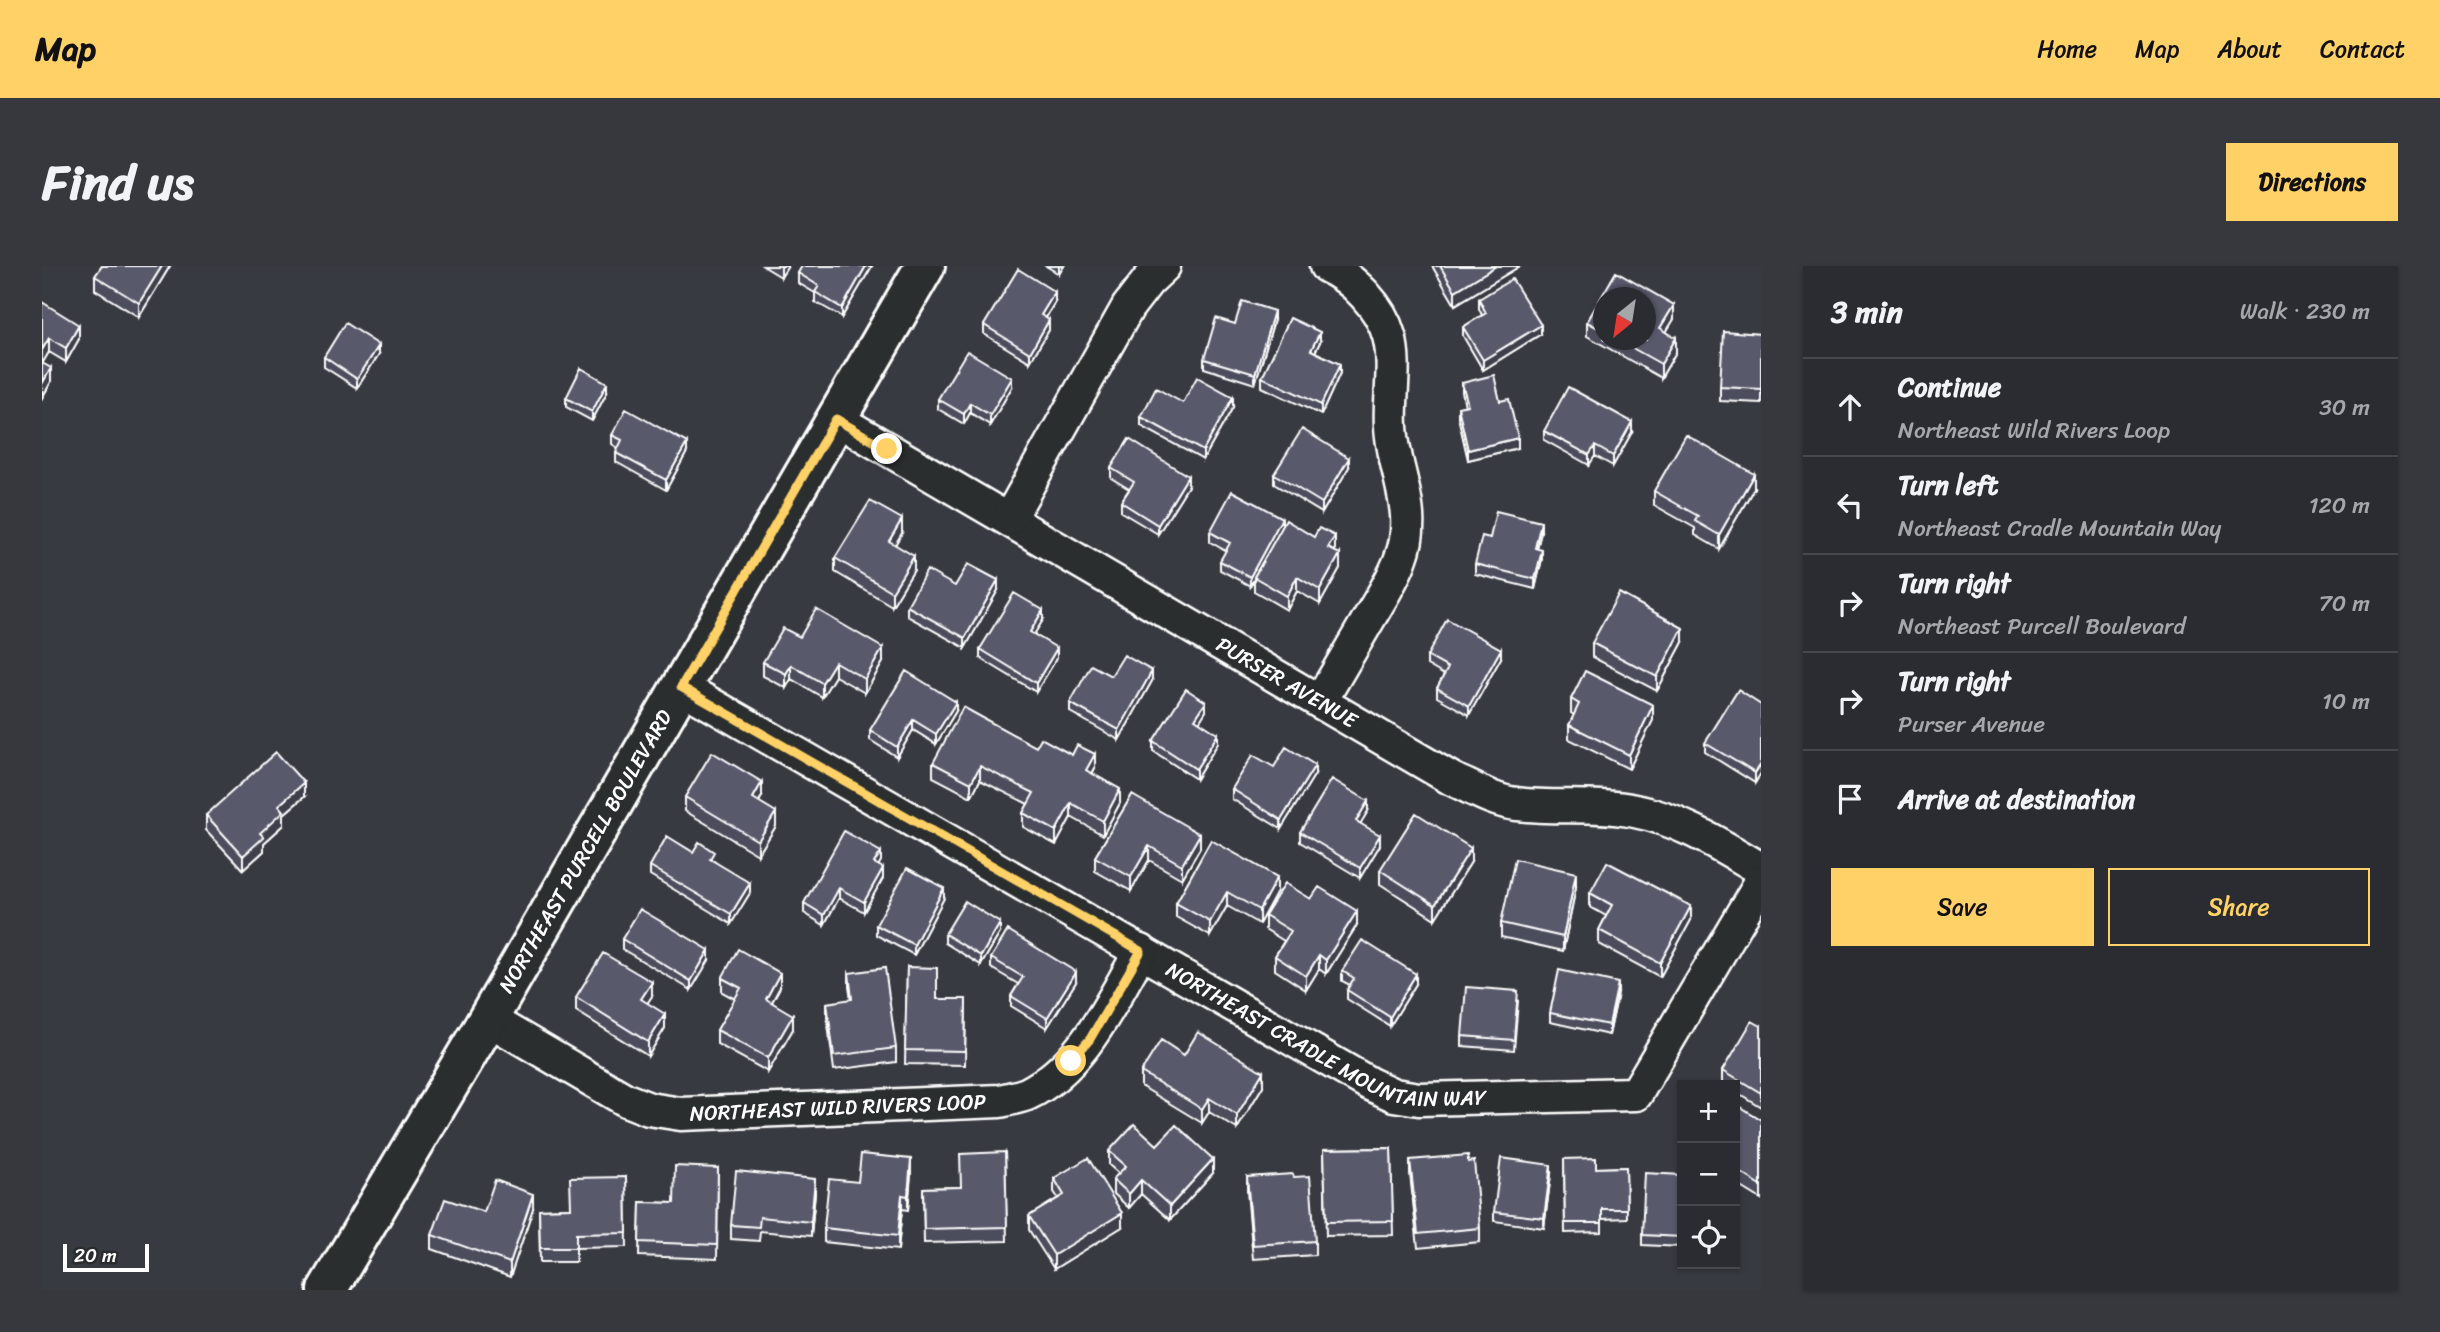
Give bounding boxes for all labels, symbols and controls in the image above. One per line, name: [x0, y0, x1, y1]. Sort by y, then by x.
text: Map: [35, 20, 96, 78]
text: Home: [2037, 28, 2097, 70]
text: Map: [2135, 28, 2179, 70]
text: About: [2217, 28, 2282, 70]
text: Contact: [2320, 28, 2405, 70]
text: Find us: [42, 139, 194, 226]
button: Directions: [2226, 143, 2398, 221]
text: 3 min: [1831, 285, 1903, 339]
north arrow: [1593, 287, 1656, 350]
text: Walk · 230 m: [2240, 291, 2370, 332]
text: Continue: [1898, 364, 2001, 410]
text: 30 m: [2319, 387, 2370, 428]
icon: ahead: [1831, 388, 1869, 426]
text: Northeast Wild Rivers Loop: [1898, 410, 2170, 451]
route end: [871, 433, 902, 464]
text: Turn left: [1898, 462, 1998, 508]
text: 120 m: [2309, 485, 2370, 526]
icon: left: [1831, 486, 1869, 524]
text: Northeast Cradle Mountain Way: [1898, 508, 2221, 549]
text: Turn right: [1898, 560, 2011, 606]
text: 70 m: [2319, 583, 2370, 624]
icon: right: [1831, 584, 1869, 622]
text: Northeast Purcell Boulevard: [1898, 606, 2186, 647]
street label: PURSER AVENUE: [1209, 626, 1366, 739]
text: Turn right: [1898, 658, 2011, 704]
text: 10 m: [2322, 681, 2370, 722]
icon: right: [1831, 682, 1869, 720]
street label: NORTHEAST PURCELL BOULEVARD: [488, 702, 683, 1000]
text: Purser Avenue: [1898, 704, 2045, 745]
text: Arrive at destination: [1898, 776, 2135, 822]
icon: arrive: [1831, 780, 1869, 818]
button: Save: [1831, 868, 2094, 946]
button: Share: [2108, 868, 2370, 946]
street label: NORTHEAST CRADLE MOUNTAIN WAY: [1159, 951, 1488, 1118]
route start: [1055, 1045, 1086, 1076]
map controls: [1677, 1080, 1740, 1269]
button: +: [1677, 1080, 1740, 1143]
street label: NORTHEAST WILD RIVERS LOOP: [689, 1083, 987, 1133]
button: −: [1677, 1143, 1740, 1206]
button: locate: [1677, 1206, 1740, 1269]
text: 20 m: [74, 1239, 117, 1272]
scale bar: [63, 1241, 149, 1273]

